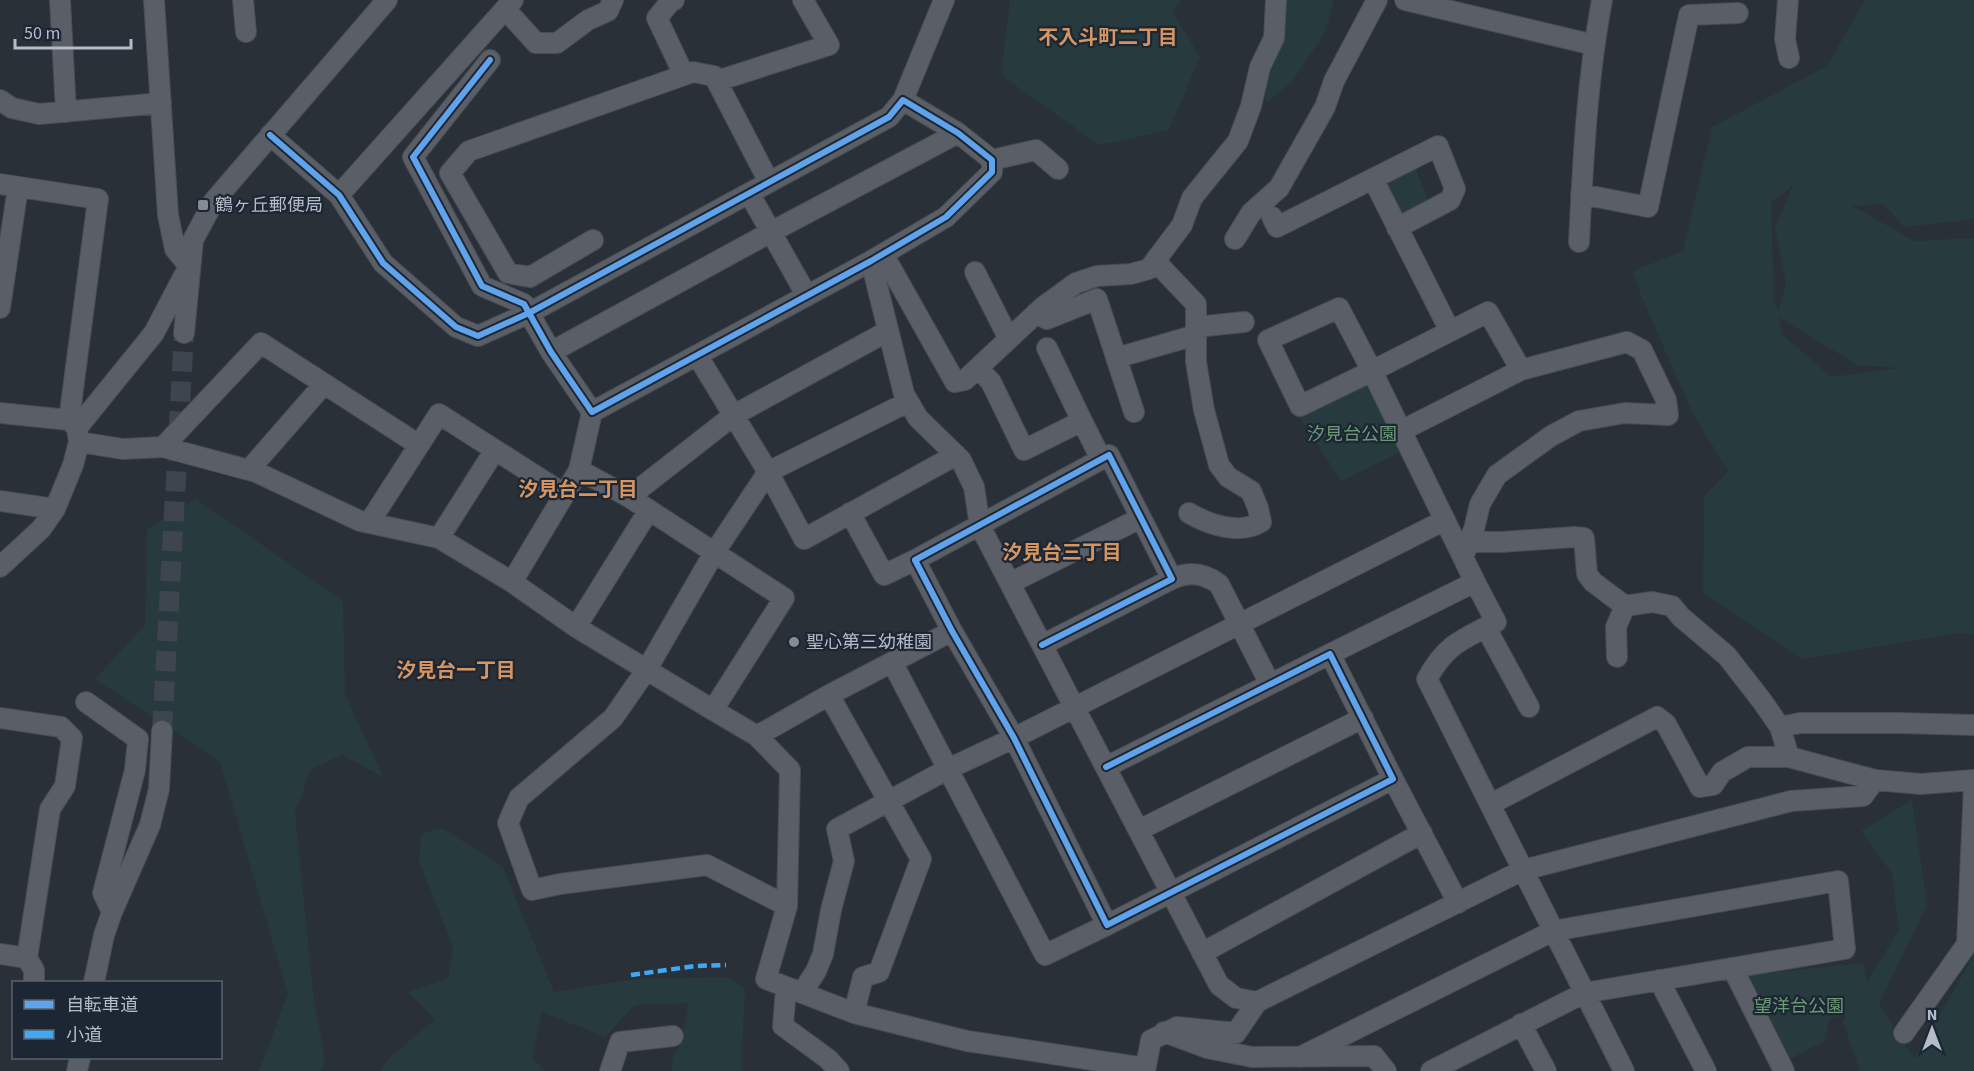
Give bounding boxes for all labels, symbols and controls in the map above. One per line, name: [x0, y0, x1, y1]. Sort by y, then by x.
scale bar: [15, 12, 130, 50]
text: 50 m: [24, 21, 60, 46]
district label: 不入斗町二丁目: [1038, 24, 1178, 52]
place label: 鶴ヶ丘郵便局: [215, 193, 323, 218]
marker: 鶴ヶ丘郵便局: [196, 198, 210, 212]
park label: 汐見台公園: [1307, 422, 1397, 447]
district label: 汐見台二丁目: [518, 476, 638, 504]
district label: 汐見台三丁目: [1002, 539, 1122, 567]
place label: 聖心第三幼稚園: [806, 630, 932, 655]
marker: 聖心第三幼稚園: [787, 635, 801, 649]
district label: 汐見台一丁目: [396, 657, 516, 685]
legend: [12, 981, 222, 1059]
text: 自転車道: [66, 993, 138, 1018]
park label: 望洋台公園: [1754, 994, 1844, 1019]
north arrow: [1902, 999, 1962, 1059]
text: N: [1927, 1004, 1937, 1026]
text: 小道: [66, 1023, 102, 1048]

